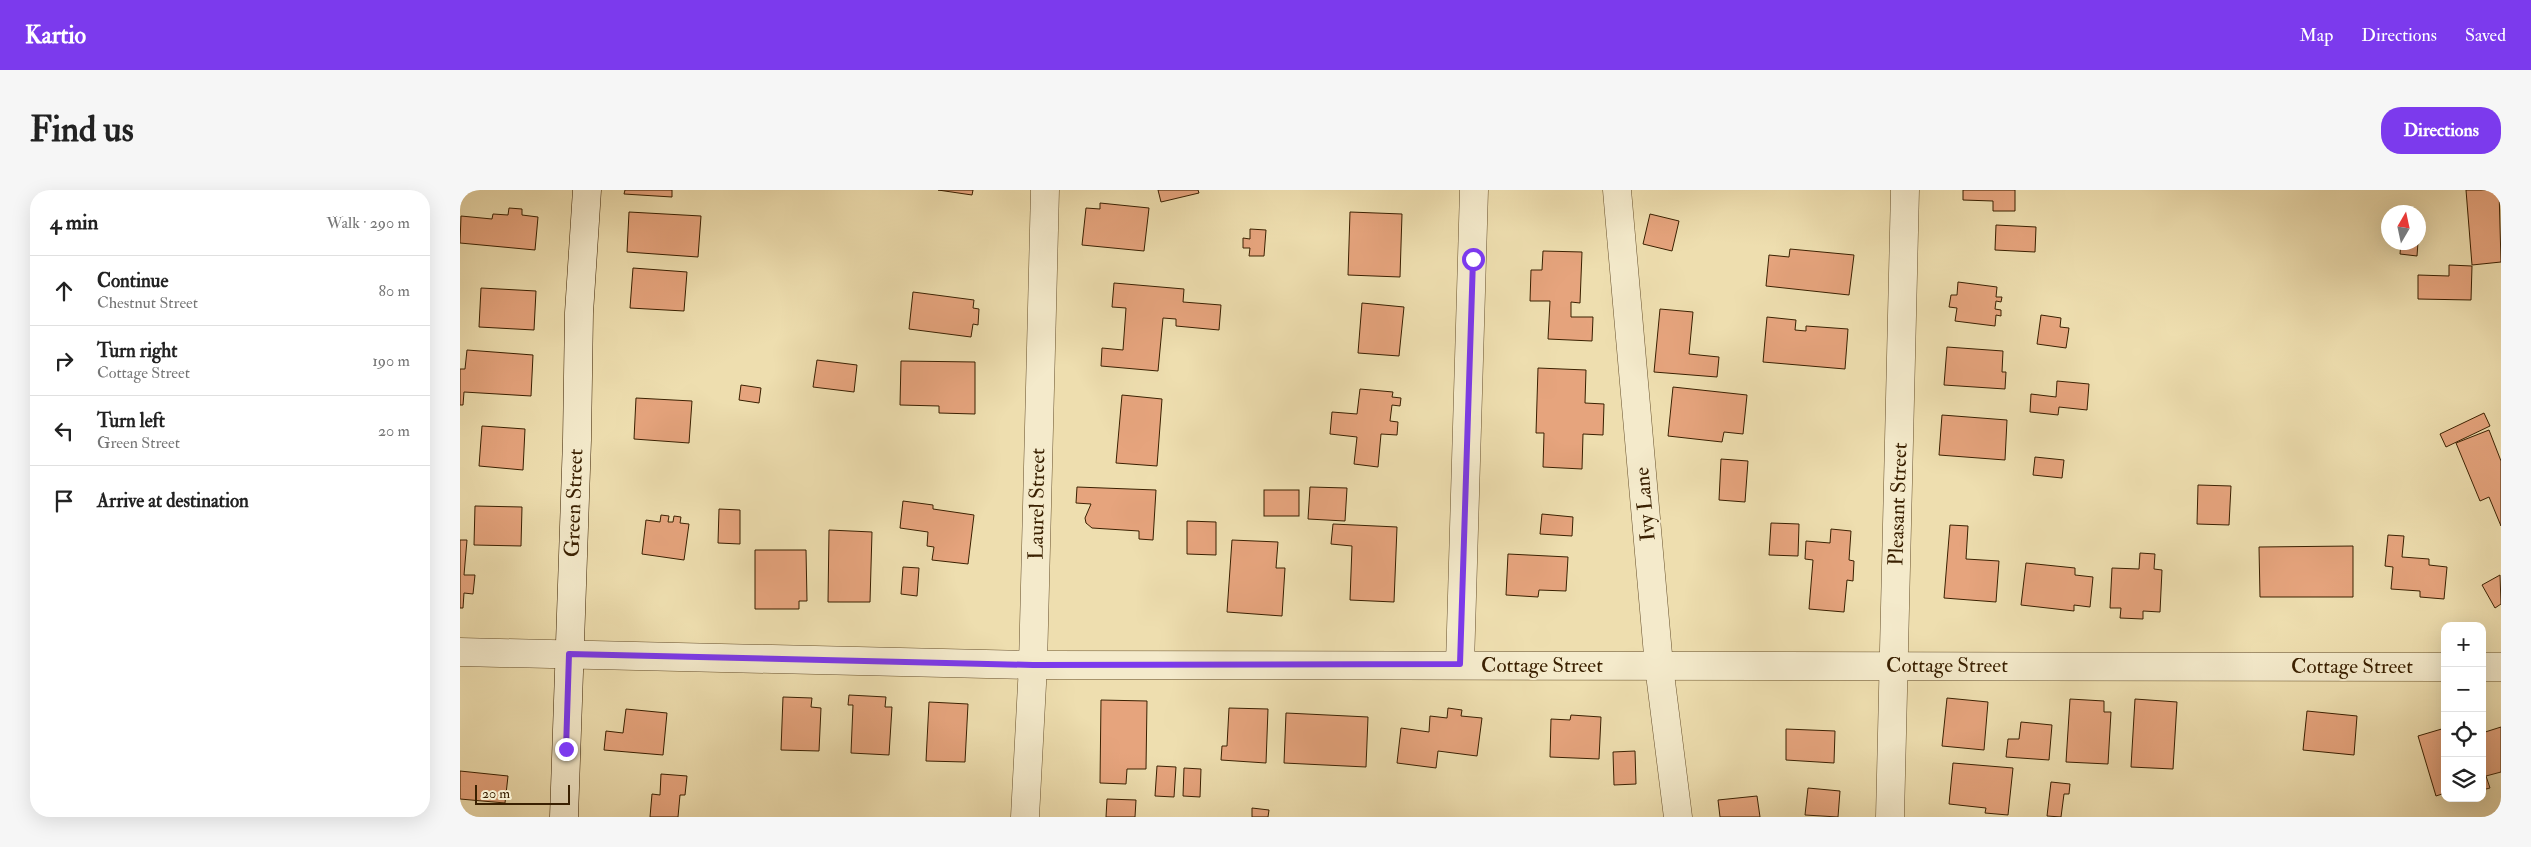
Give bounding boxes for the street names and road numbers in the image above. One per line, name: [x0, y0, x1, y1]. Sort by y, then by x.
street label: Pleasant Street: [1882, 442, 1914, 566]
street label: Green Street: [559, 448, 589, 558]
street label: Laurel Street: [1023, 448, 1051, 560]
street label: Ivy Lane: [1628, 466, 1662, 542]
street label: Cottage Street: [1481, 652, 1603, 679]
street label: Cottage Street: [1886, 652, 2008, 679]
street label: Cottage Street: [2291, 653, 2413, 680]

